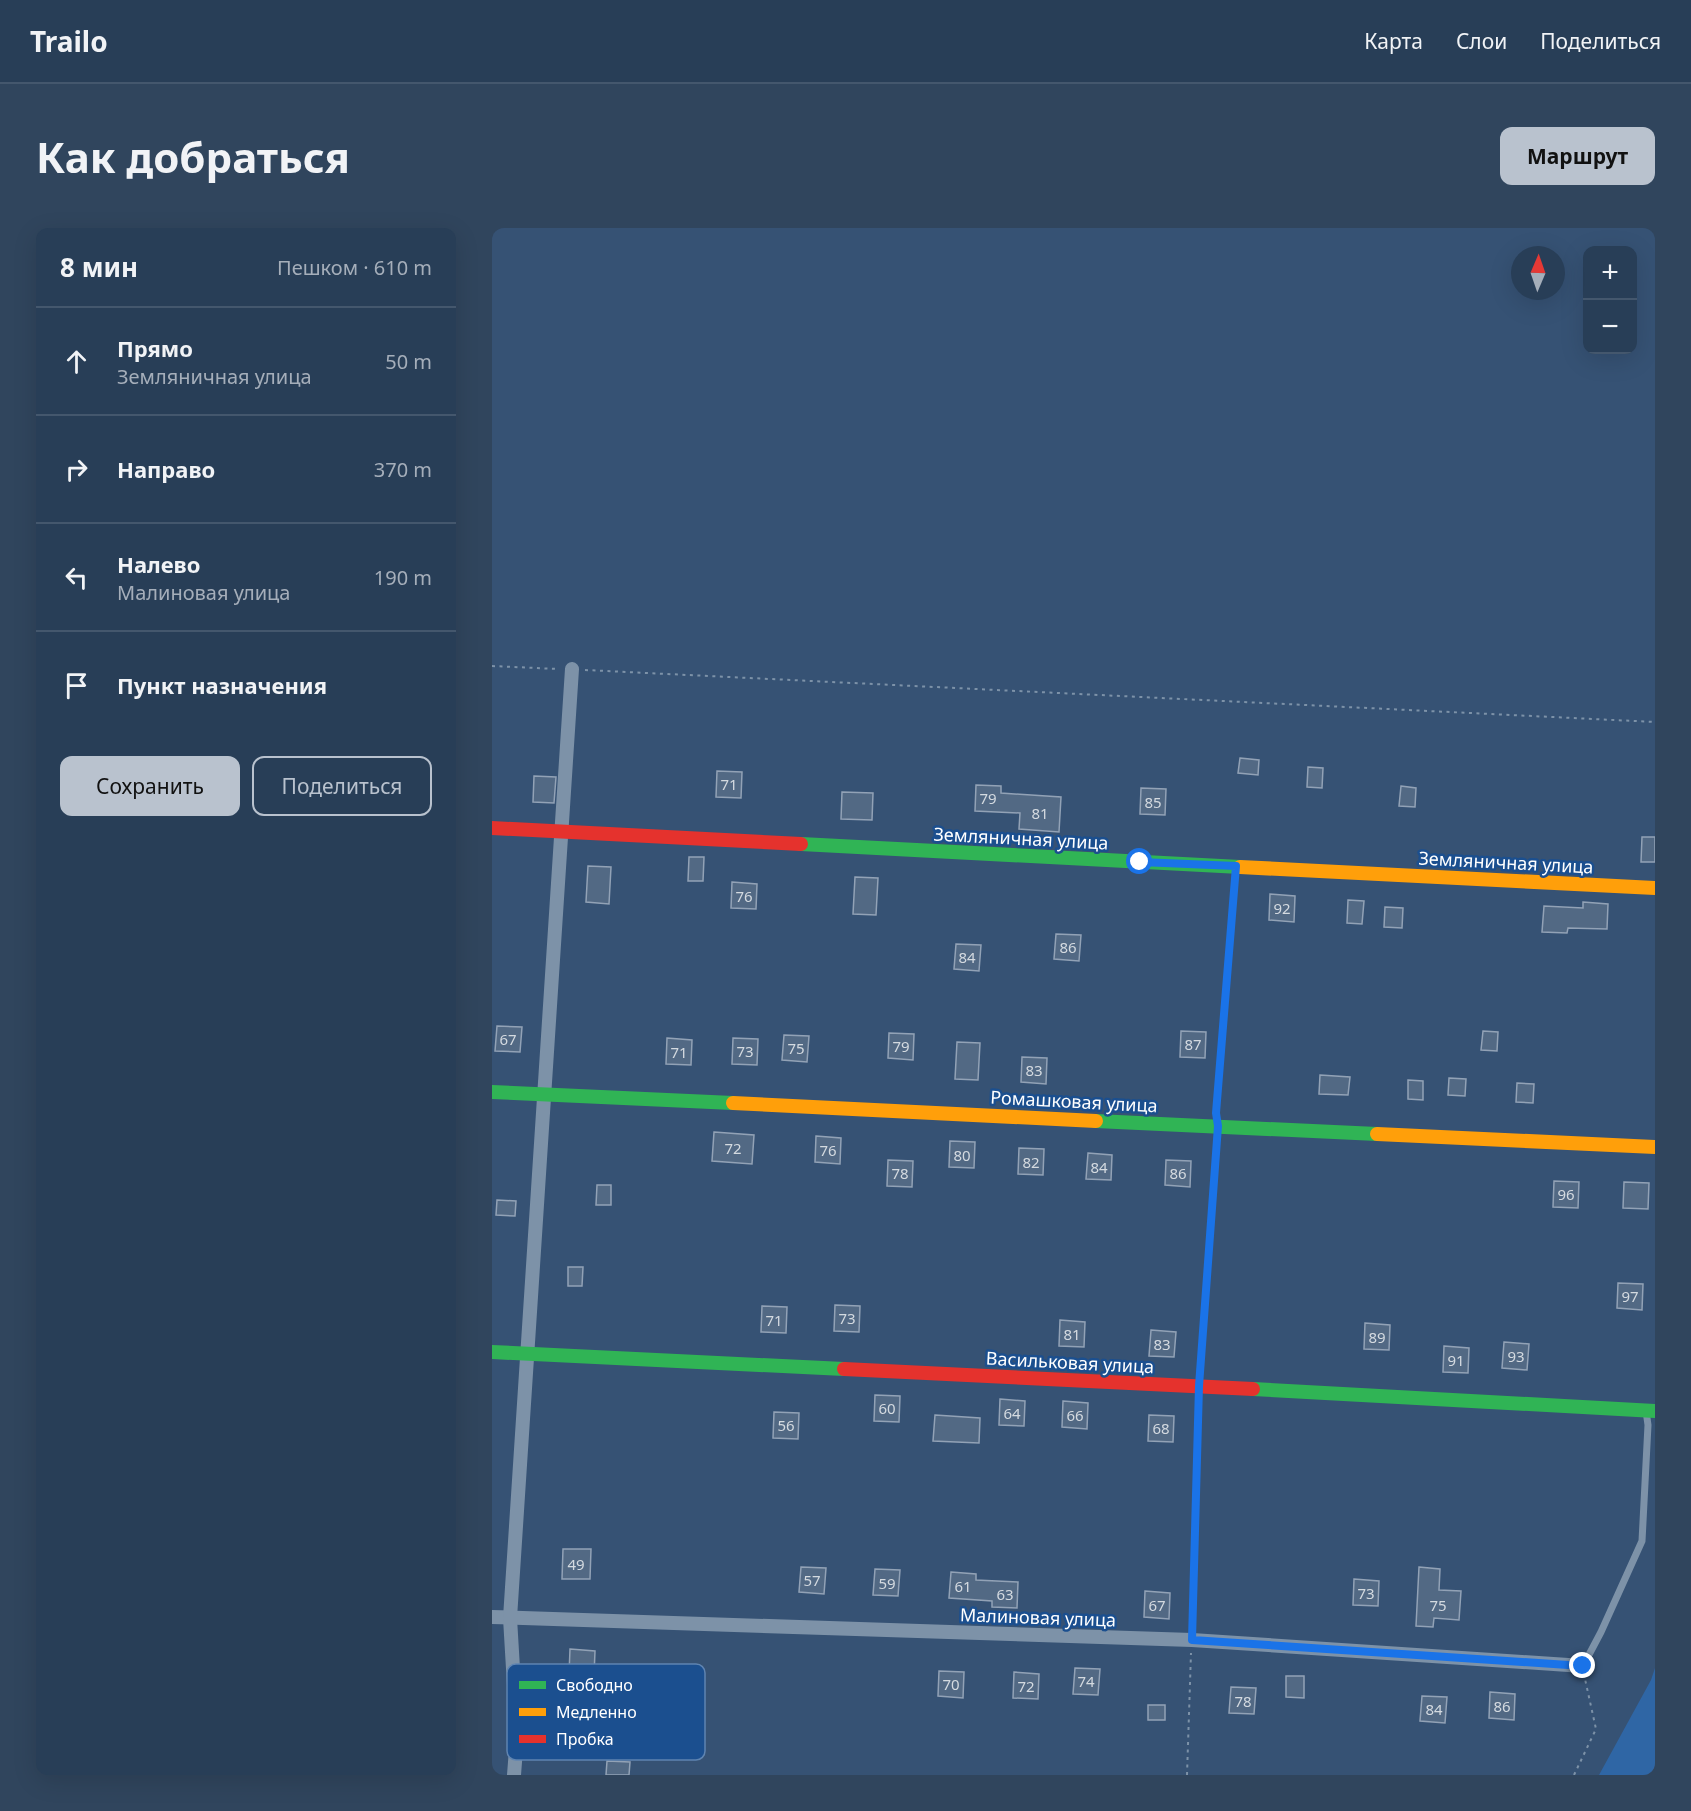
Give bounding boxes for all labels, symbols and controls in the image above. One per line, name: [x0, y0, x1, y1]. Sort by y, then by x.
text: Trailo: [30, 22, 108, 60]
text: Карта: [1364, 27, 1423, 55]
text: Слои: [1456, 27, 1507, 55]
text: Поделиться: [1540, 27, 1661, 55]
button: Маршрут: [1500, 127, 1655, 185]
text: Как добраться: [36, 128, 350, 185]
north arrow: [1511, 246, 1565, 300]
map controls: [1583, 246, 1637, 354]
button: +: [1583, 246, 1637, 300]
text: 8 мин: [60, 249, 138, 285]
text: Пешком · 610 m: [277, 254, 432, 281]
button: −: [1583, 300, 1637, 354]
text: Прямо: [117, 333, 193, 363]
icon: ahead: [60, 345, 93, 378]
text: 50 m: [385, 348, 432, 375]
text: Земляничная улица: [117, 363, 312, 390]
icon: right: [60, 453, 93, 486]
text: Направо: [117, 454, 215, 484]
text: 370 m: [374, 456, 432, 483]
text: Налево: [117, 549, 200, 579]
icon: left: [60, 561, 93, 594]
text: 190 m: [374, 564, 432, 591]
text: Малиновая улица: [117, 579, 290, 606]
icon: arrive: [60, 669, 93, 702]
text: Пункт назначения: [117, 670, 327, 700]
button: Сохранить: [60, 756, 240, 816]
button: Поделиться: [252, 756, 432, 816]
house number: 71: [720, 774, 738, 794]
house number: 79: [979, 788, 997, 808]
house number: 85: [1144, 792, 1162, 812]
house number: 81: [1031, 803, 1049, 823]
street label: Земляничная улица: [933, 821, 1109, 855]
street label: Земляничная улица: [1418, 845, 1594, 879]
route start: [1126, 848, 1152, 874]
house number: 76: [735, 886, 753, 906]
house number: 92: [1273, 898, 1291, 918]
house number: 86: [1059, 937, 1077, 957]
house number: 84: [958, 947, 976, 967]
house number: 67: [499, 1029, 517, 1049]
house number: 87: [1184, 1034, 1202, 1054]
house number: 79: [892, 1036, 910, 1056]
house number: 75: [787, 1038, 805, 1058]
house number: 73: [736, 1041, 754, 1061]
house number: 71: [670, 1042, 688, 1062]
house number: 83: [1025, 1060, 1043, 1080]
street label: Ромашковая улица: [990, 1085, 1158, 1117]
house number: 72: [724, 1138, 742, 1158]
house number: 76: [819, 1140, 837, 1160]
house number: 80: [953, 1145, 971, 1165]
house number: 82: [1022, 1152, 1040, 1172]
house number: 84: [1090, 1157, 1108, 1177]
house number: 78: [891, 1163, 909, 1183]
house number: 86: [1169, 1163, 1187, 1183]
house number: 96: [1557, 1184, 1575, 1204]
house number: 97: [1621, 1286, 1639, 1306]
house number: 73: [838, 1308, 856, 1328]
house number: 71: [765, 1310, 783, 1330]
house number: 81: [1063, 1324, 1081, 1344]
house number: 89: [1368, 1327, 1386, 1347]
house number: 83: [1153, 1334, 1171, 1354]
street label: Васильковая улица: [985, 1346, 1155, 1378]
house number: 93: [1507, 1346, 1525, 1366]
house number: 91: [1447, 1350, 1465, 1370]
house number: 60: [878, 1398, 896, 1418]
house number: 64: [1003, 1403, 1021, 1423]
house number: 66: [1066, 1405, 1084, 1425]
house number: 56: [777, 1415, 795, 1435]
house number: 68: [1152, 1418, 1170, 1438]
house number: 49: [567, 1554, 585, 1574]
house number: 57: [803, 1570, 821, 1590]
house number: 59: [878, 1573, 896, 1593]
house number: 61: [954, 1576, 972, 1596]
house number: 73: [1357, 1583, 1375, 1603]
house number: 63: [996, 1584, 1014, 1604]
house number: 67: [1148, 1595, 1166, 1615]
house number: 75: [1429, 1595, 1447, 1615]
street label: Малиновая улица: [960, 1602, 1116, 1632]
route end: [1569, 1652, 1595, 1678]
legend: [507, 1664, 705, 1760]
house number: 74: [1077, 1671, 1095, 1691]
text: Свободно: [556, 1674, 633, 1696]
house number: 70: [942, 1674, 960, 1694]
house number: 72: [1017, 1676, 1035, 1696]
house number: 78: [1234, 1691, 1252, 1711]
house number: 86: [1493, 1696, 1511, 1716]
house number: 84: [1425, 1699, 1443, 1719]
text: Медленно: [556, 1701, 637, 1723]
text: Пробка: [556, 1728, 614, 1750]

